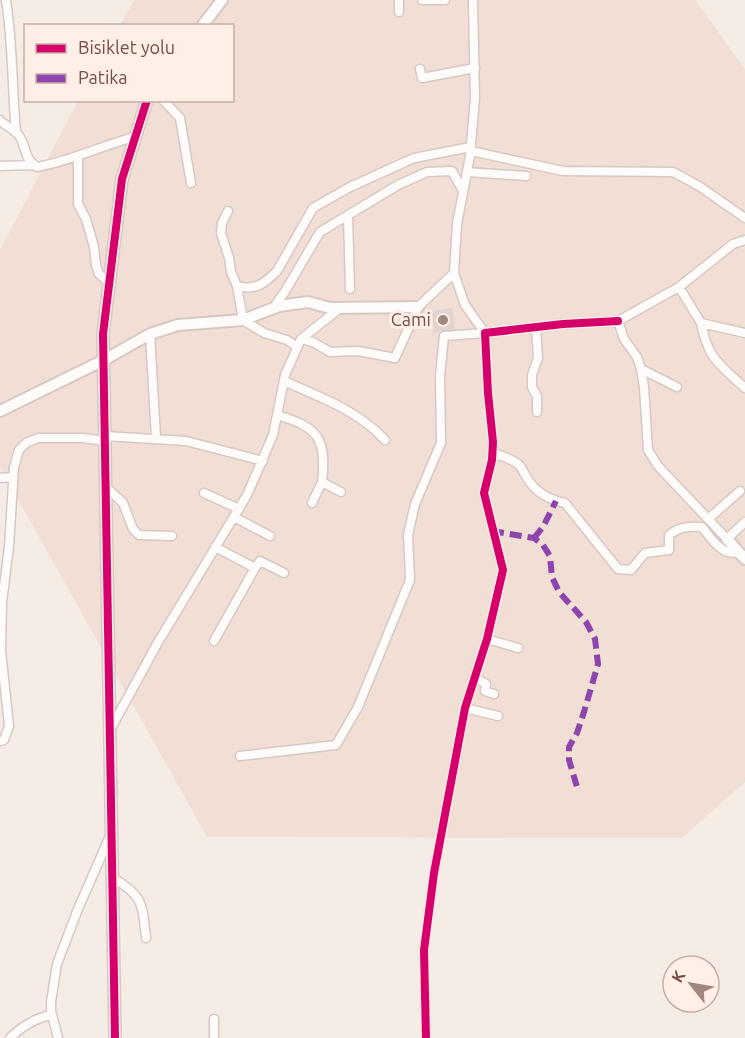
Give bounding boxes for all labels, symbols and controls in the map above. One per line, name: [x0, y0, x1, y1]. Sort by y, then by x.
legend: [24, 24, 234, 102]
text: Bisiklet yolu: [78, 37, 175, 57]
text: Patika: [78, 67, 128, 87]
place label: Cami: [391, 309, 431, 329]
marker: Cami: [436, 313, 450, 327]
north arrow: [661, 954, 721, 1014]
text: K: [668, 967, 689, 985]

